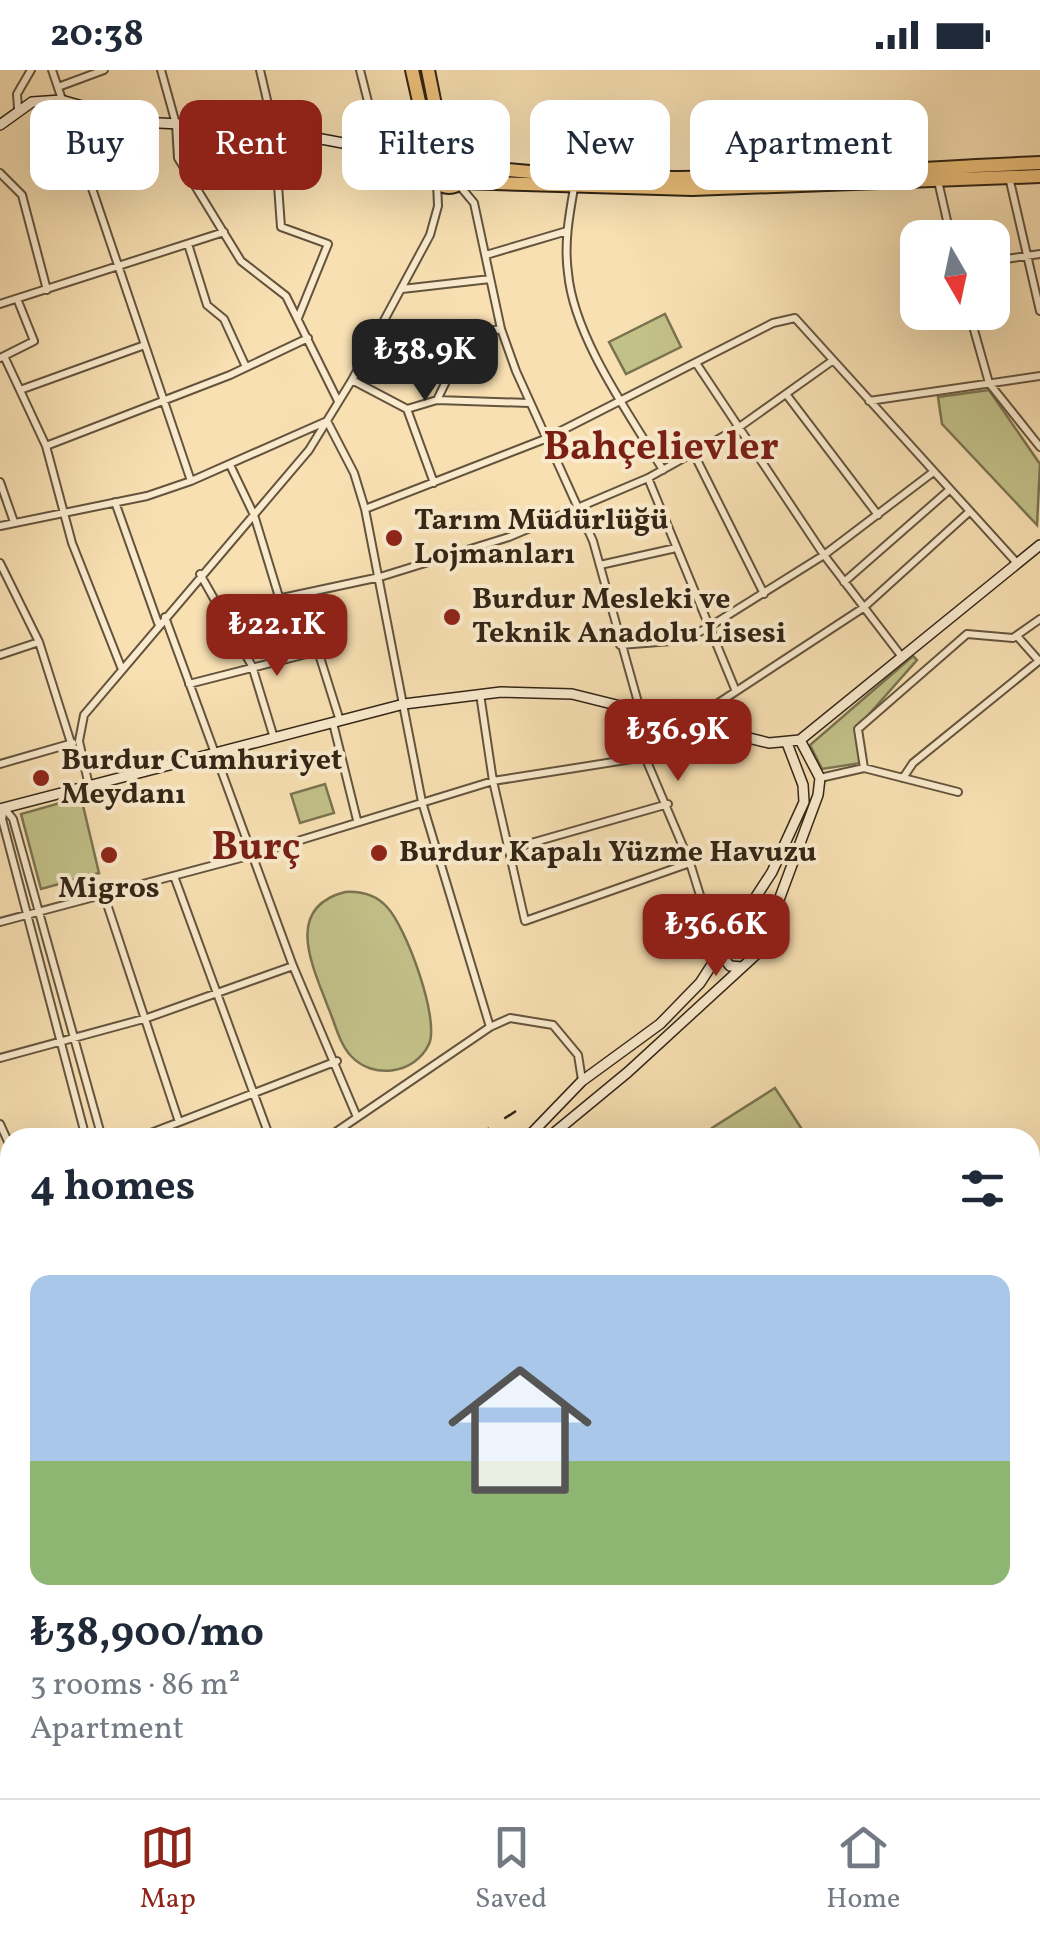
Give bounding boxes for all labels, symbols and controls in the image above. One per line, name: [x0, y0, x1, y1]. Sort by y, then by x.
text: 20:38: [50, 9, 144, 62]
chip: Buy: [30, 100, 159, 190]
chip: Rent: [179, 100, 322, 190]
chip: Filters: [342, 100, 510, 190]
chip: New: [530, 100, 670, 190]
chip: Apartment: [690, 100, 928, 190]
north arrow: [900, 220, 1010, 330]
map controls: [900, 220, 1010, 330]
pin: ₺38.9K: [344, 319, 506, 404]
text: ₺38.9K: [374, 329, 476, 373]
district label: Bahçelievler: [543, 421, 779, 477]
place label: Tarım Müdürlüğü Lojmanları: [414, 500, 669, 576]
marker: Tarım Müdürlüğü Lojmanları: [383, 527, 405, 549]
place label: Burdur Mesleki ve Teknik Anadolu Lisesi: [472, 579, 786, 655]
pin: ₺22.1K: [196, 594, 358, 679]
text: ₺22.1K: [228, 604, 326, 648]
marker: Burdur Mesleki ve Teknik Anadolu Lisesi: [441, 606, 463, 628]
pin: ₺36.9K: [597, 699, 759, 784]
text: ₺36.9K: [627, 709, 729, 753]
place label: Burdur Cumhuriyet Meydanı: [61, 740, 342, 816]
marker: Burdur Cumhuriyet Meydanı: [30, 767, 52, 789]
district label: Burç: [212, 821, 300, 877]
place label: Burdur Kapalı Yüzme Havuzu: [399, 832, 817, 874]
marker: Burdur Kapalı Yüzme Havuzu: [368, 842, 390, 864]
marker: Migros: [98, 844, 120, 866]
place label: Migros: [58, 868, 160, 910]
pin: ₺36.6K: [635, 894, 797, 979]
text: ₺36.6K: [665, 904, 767, 948]
text: 4 homes: [30, 1159, 195, 1218]
icon: filters: [955, 1161, 1010, 1216]
icon: home: [430, 1340, 610, 1520]
text: ₺38,900/mo: [30, 1605, 264, 1664]
text: 3 rooms · 86 m²: [30, 1664, 240, 1708]
text: Apartment: [30, 1708, 184, 1752]
tab: Map: [140, 1820, 196, 1919]
tab: Saved: [475, 1820, 547, 1919]
tab: Home: [826, 1820, 900, 1919]

